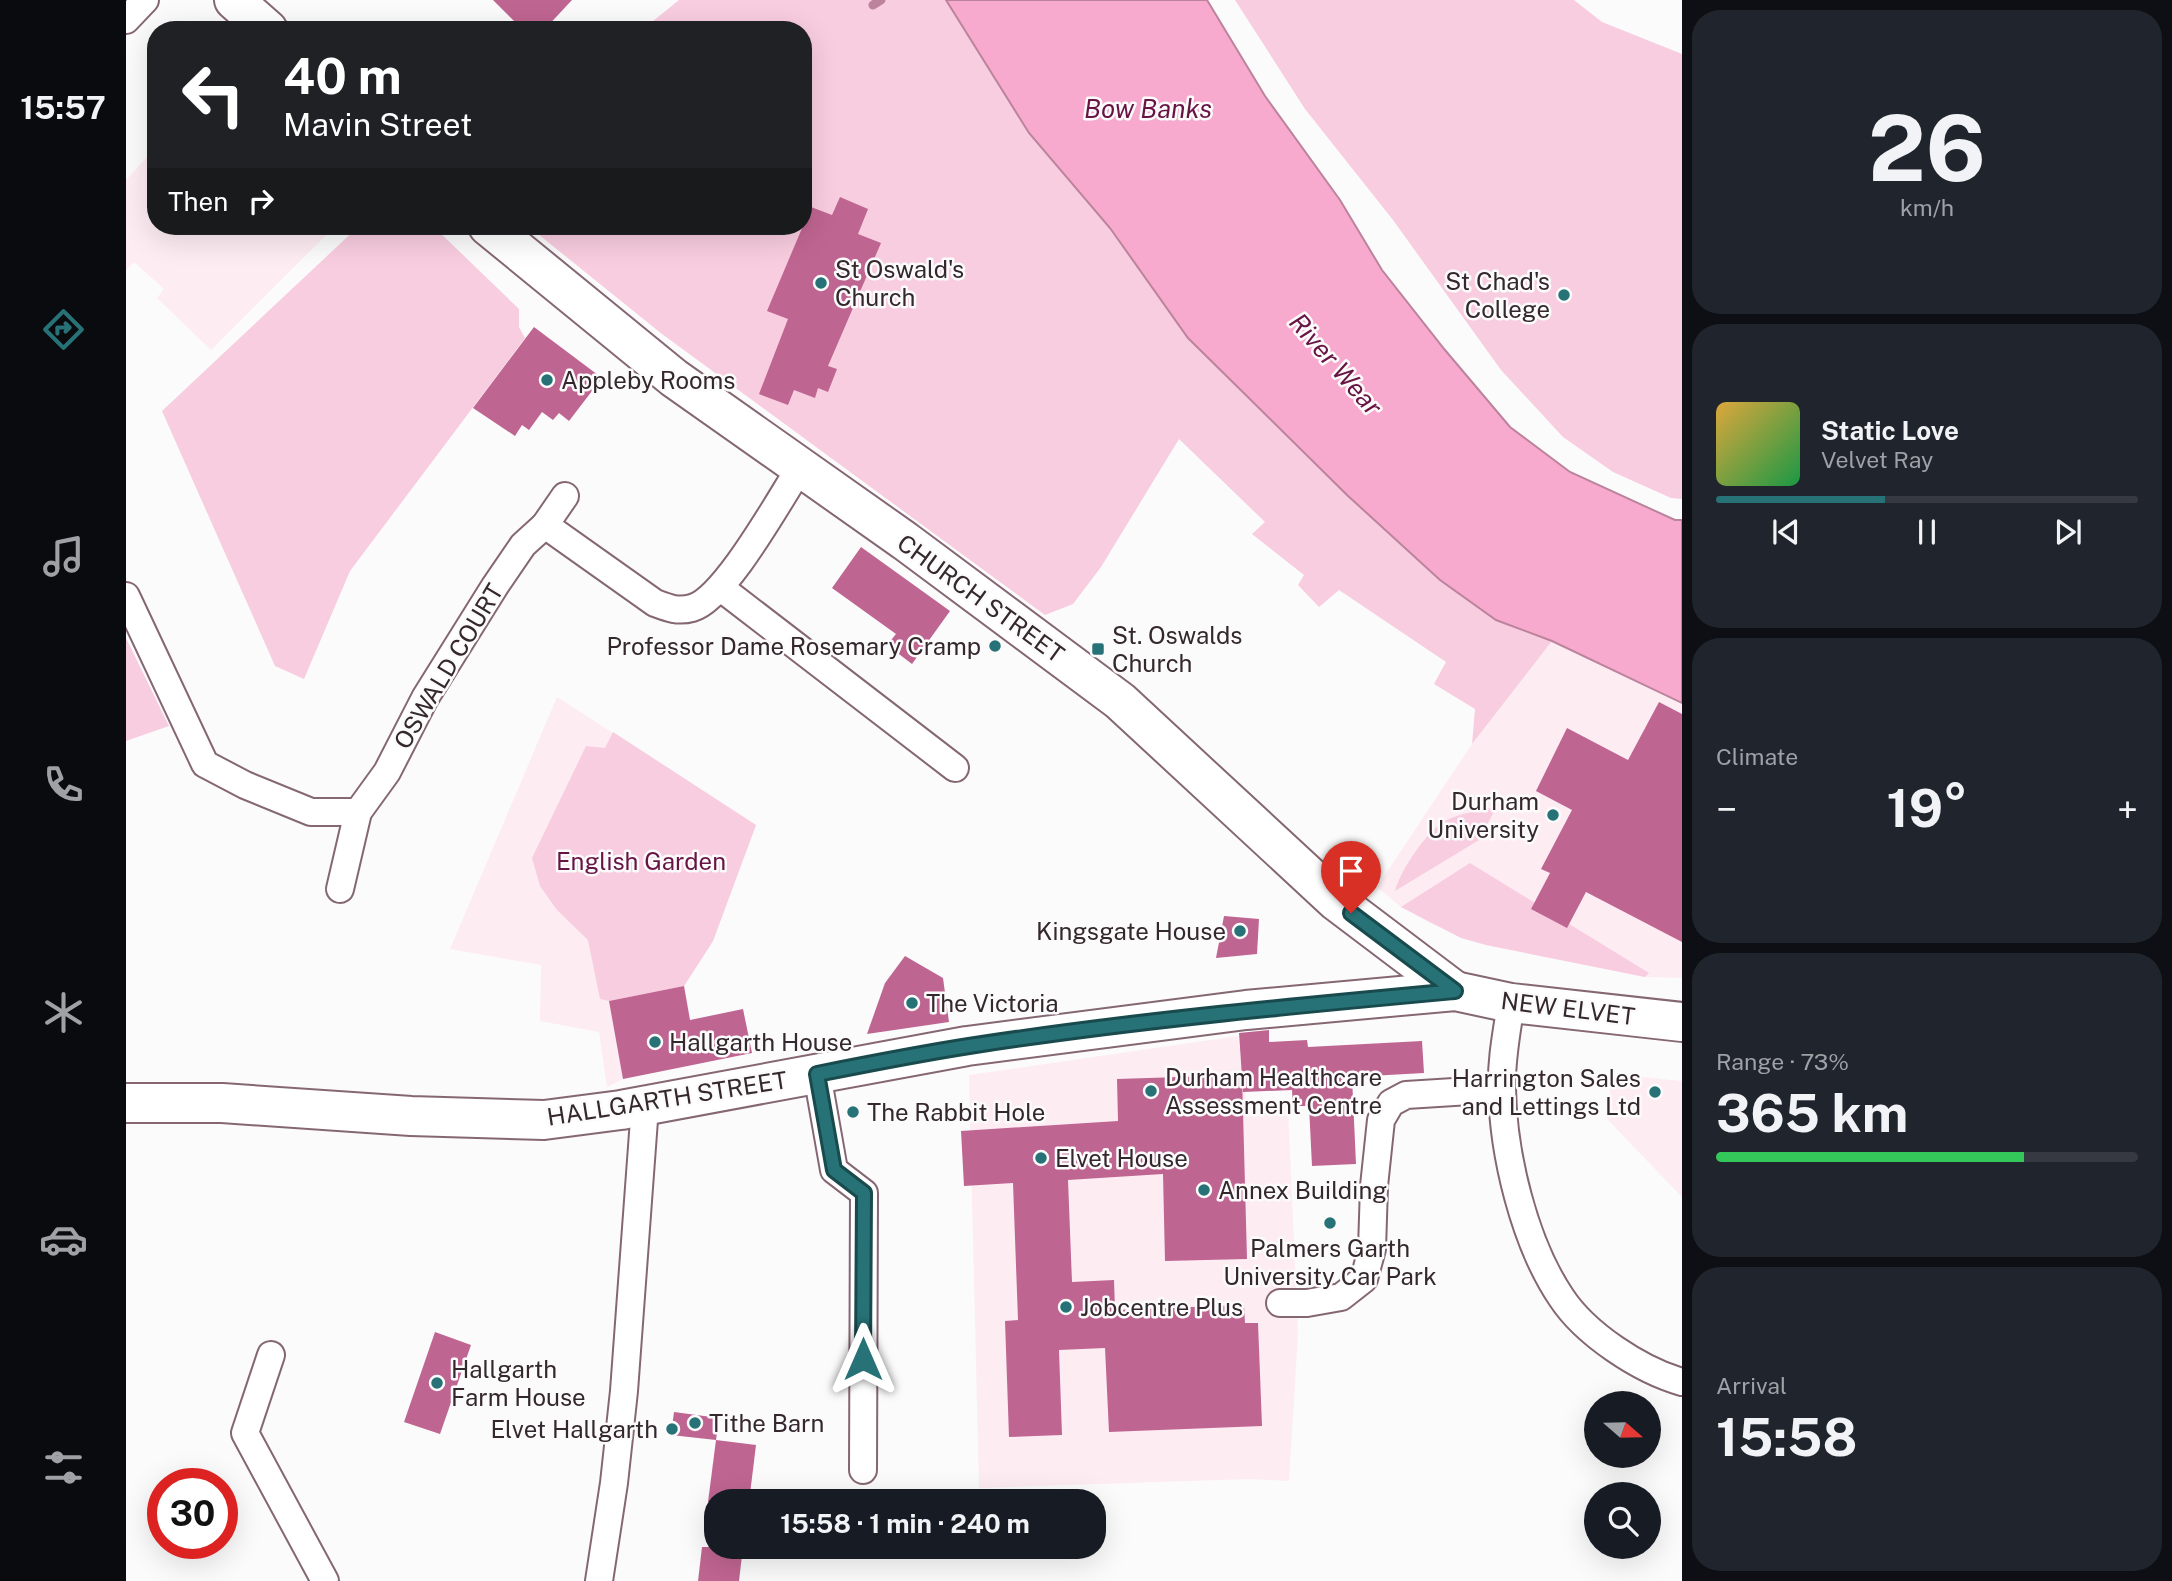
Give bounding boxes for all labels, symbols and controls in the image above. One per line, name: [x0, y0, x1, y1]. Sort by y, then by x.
text: 40 m: [283, 47, 402, 105]
icon: left: [168, 49, 259, 140]
text: 15:57: [20, 89, 106, 126]
water label: Bow Banks: [1084, 93, 1212, 124]
text: 26: [1868, 95, 1986, 201]
text: Mavin Street: [283, 106, 472, 143]
icon: right: [242, 182, 280, 220]
text: Then: [168, 186, 228, 217]
text: km/h: [1900, 194, 1954, 221]
place label: St Oswald's Church: [835, 255, 964, 311]
place label: St Chad's College: [1445, 267, 1550, 323]
marker: St Oswald's Church: [813, 275, 829, 291]
marker: St Chad's College: [1556, 287, 1572, 303]
icon: directions: [39, 305, 88, 354]
water label: River Wear: [1283, 307, 1389, 422]
place label: Appleby Rooms: [561, 366, 735, 394]
marker: Appleby Rooms: [539, 372, 555, 388]
text: Static Love: [1821, 415, 1959, 446]
text: Velvet Ray: [1821, 446, 1933, 473]
icon: previous: [1767, 513, 1805, 551]
icon: pause: [1908, 513, 1946, 551]
icon: next: [2049, 513, 2087, 551]
street label: CHURCH STREET: [892, 528, 1070, 668]
icon: music: [39, 532, 88, 581]
street label: OSWALD COURT: [388, 578, 508, 754]
place label: St. Oswalds Church: [1112, 621, 1242, 677]
place label: Professor Dame Rosemary Cramp: [606, 632, 981, 660]
marker: Professor Dame Rosemary Cramp: [987, 638, 1003, 654]
marker: St. Oswalds Church: [1090, 641, 1106, 657]
text: Climate: [1716, 743, 1798, 770]
icon: phone: [39, 760, 88, 809]
text: 19°: [1886, 778, 1968, 839]
place label: Durham University: [1427, 787, 1539, 843]
text: −: [1716, 787, 1737, 832]
text: +: [2117, 787, 2138, 832]
marker: Durham University: [1545, 807, 1561, 823]
pin: [1321, 841, 1381, 913]
park label: English Garden: [556, 847, 726, 875]
icon: arrive: [1332, 852, 1370, 890]
place label: Kingsgate House: [1036, 917, 1226, 945]
marker: Kingsgate House: [1232, 923, 1248, 939]
street label: NEW ELVET: [1499, 986, 1637, 1030]
icon: climate: [39, 988, 88, 1037]
place label: The Victoria: [926, 989, 1059, 1017]
marker: The Victoria: [904, 995, 920, 1011]
place label: Hallgarth House: [669, 1028, 852, 1056]
marker: Hallgarth House: [647, 1034, 663, 1050]
text: Range · 73%: [1716, 1048, 1849, 1075]
place label: Durham Healthcare Assessment Centre: [1165, 1063, 1382, 1119]
place label: Harrington Sales and Lettings Ltd: [1452, 1064, 1641, 1120]
street label: HALLGARTH STREET: [545, 1065, 789, 1131]
marker: Durham Healthcare Assessment Centre: [1143, 1083, 1159, 1099]
text: 365 km: [1716, 1083, 1908, 1144]
marker: Harrington Sales and Lettings Ltd: [1647, 1084, 1663, 1100]
place label: The Rabbit Hole: [867, 1098, 1045, 1126]
marker: The Rabbit Hole: [845, 1104, 861, 1120]
place label: Elvet House: [1055, 1144, 1188, 1172]
marker: Elvet House: [1033, 1150, 1049, 1166]
place label: Annex Building: [1218, 1176, 1387, 1204]
marker: Annex Building: [1196, 1182, 1212, 1198]
icon: car: [39, 1215, 88, 1264]
marker: Palmers Garth University Car Park: [1322, 1215, 1338, 1231]
place label: Palmers Garth University Car Park: [1223, 1234, 1437, 1290]
place label: Jobcentre Plus: [1080, 1293, 1243, 1321]
marker: Jobcentre Plus: [1058, 1299, 1074, 1315]
position arrow: [826, 1322, 900, 1396]
place label: Hallgarth Farm House: [451, 1355, 586, 1411]
text: Arrival: [1716, 1372, 1787, 1399]
marker: Hallgarth Farm House: [429, 1375, 445, 1391]
north arrow: [1584, 1391, 1661, 1468]
map controls: [1584, 1391, 1661, 1559]
text: 15:58: [1716, 1407, 1857, 1468]
place label: Tithe Barn: [709, 1409, 824, 1437]
place label: Elvet Hallgarth: [490, 1415, 658, 1443]
marker: Tithe Barn: [687, 1415, 703, 1431]
marker: Elvet Hallgarth: [664, 1421, 680, 1437]
icon: filters: [39, 1443, 88, 1492]
speed limit sign: 30: [147, 1468, 238, 1559]
button: search: [1584, 1482, 1661, 1559]
text: 15:58 · 1 min · 240 m: [780, 1508, 1030, 1539]

